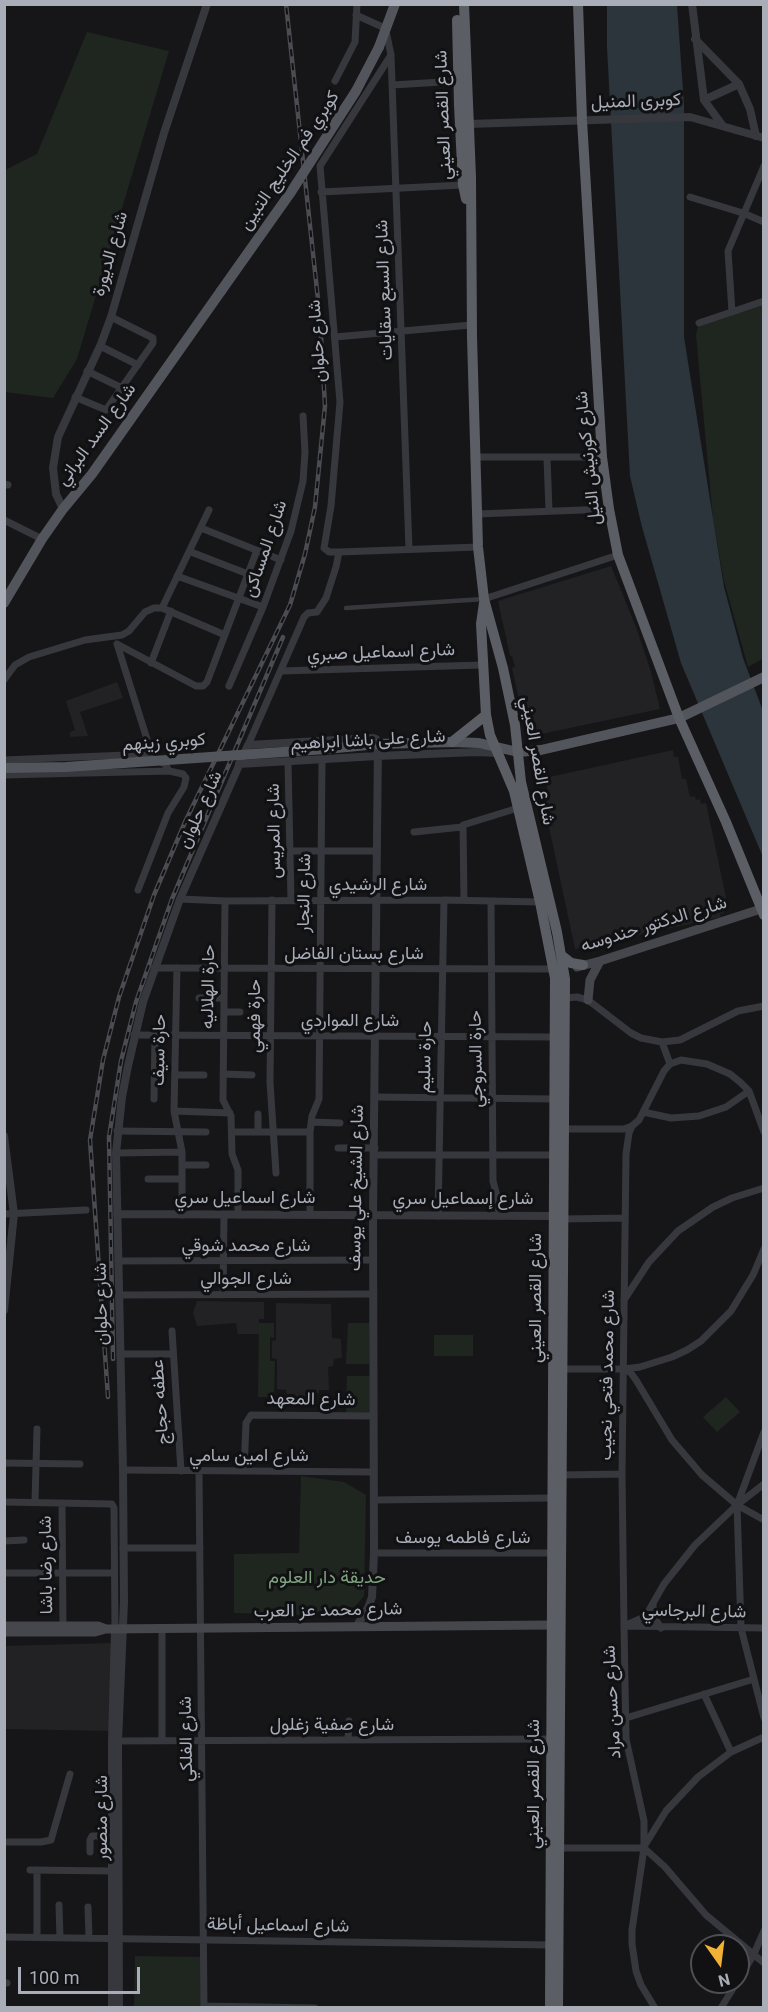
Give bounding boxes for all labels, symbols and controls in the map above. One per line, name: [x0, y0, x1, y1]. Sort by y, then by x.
street label: شارع القصر العيني: [431, 50, 457, 180]
street label: كوبري فم الخليج التبين: [235, 87, 345, 235]
street label: كوبرى المنيل: [590, 90, 682, 114]
street label: شارع الديورة: [89, 209, 133, 299]
street label: شارع السبع سقايات: [372, 219, 398, 361]
street label: شارع حلوان: [304, 299, 332, 383]
street label: شارع السد البراني: [53, 379, 141, 491]
street label: شارع كورنيش النيل: [571, 390, 607, 526]
street label: شارع المساكن: [239, 498, 293, 600]
street label: شارع اسماعيل صبري: [307, 640, 455, 666]
street label: شارع القصر العيني: [515, 695, 559, 827]
street label: شارع على باشا ابراهيم: [290, 726, 446, 756]
street label: كوبري زينهم: [122, 729, 206, 757]
street label: شارع حلوان: [174, 768, 228, 852]
street label: شارع المريس: [263, 783, 287, 879]
street label: شارع النجار: [294, 853, 316, 933]
street label: شارع الرشيدي: [329, 874, 427, 896]
street label: شارع الدكتور حندوسه: [578, 892, 730, 958]
street label: شارع بستان الفاضل: [284, 943, 424, 965]
street label: حارة الهلاليه: [197, 945, 221, 1029]
street label: حارة فهمي: [244, 979, 266, 1053]
street label: شارع المواردي: [301, 1010, 399, 1032]
street label: حارة السروجي: [465, 1010, 489, 1108]
street label: حارة سيف: [149, 1014, 171, 1086]
street label: حارة سليم: [415, 1021, 437, 1093]
street label: شارع الشيخ علي يوسف: [345, 1105, 369, 1271]
street label: شارع اسماعيل سري: [175, 1187, 315, 1209]
street label: شارع إسماعيل سري: [393, 1188, 533, 1210]
street label: شارع القصر العيني: [525, 1233, 547, 1363]
street label: شارع محمد شوقي: [182, 1235, 310, 1257]
street label: شارع حلوان: [90, 1262, 114, 1346]
street label: شارع الجوالي: [200, 1268, 292, 1290]
street label: شارع محمد فتحي نجيب: [596, 1290, 620, 1460]
street label: عطفه حجاج: [147, 1359, 175, 1445]
street label: شارع المعهد: [266, 1388, 356, 1412]
street label: شارع امين سامي: [189, 1445, 309, 1467]
street label: شارع رضا باشا: [35, 1516, 59, 1614]
street label: شارع فاطمه يوسف: [396, 1527, 530, 1549]
park label: حديقة دار العلوم: [268, 1567, 386, 1589]
street label: شارع محمد عز العرب: [254, 1599, 402, 1623]
street label: شارع البرجاسي: [642, 1600, 746, 1624]
street label: شارع حسن مراد: [599, 1645, 627, 1759]
street label: شارع الفلكي: [175, 1696, 199, 1782]
street label: شارع صفية زغلول: [270, 1714, 394, 1736]
street label: شارع القصر العيني: [523, 1719, 545, 1849]
street label: شارع منصور: [91, 1775, 113, 1861]
street label: شارع اسماعيل أباظة: [207, 1914, 349, 1938]
north arrow: [690, 1934, 750, 1994]
scale bar: [21, 1955, 142, 1993]
text: 100 m: [29, 1967, 80, 1988]
text: N: [716, 1969, 732, 1991]

